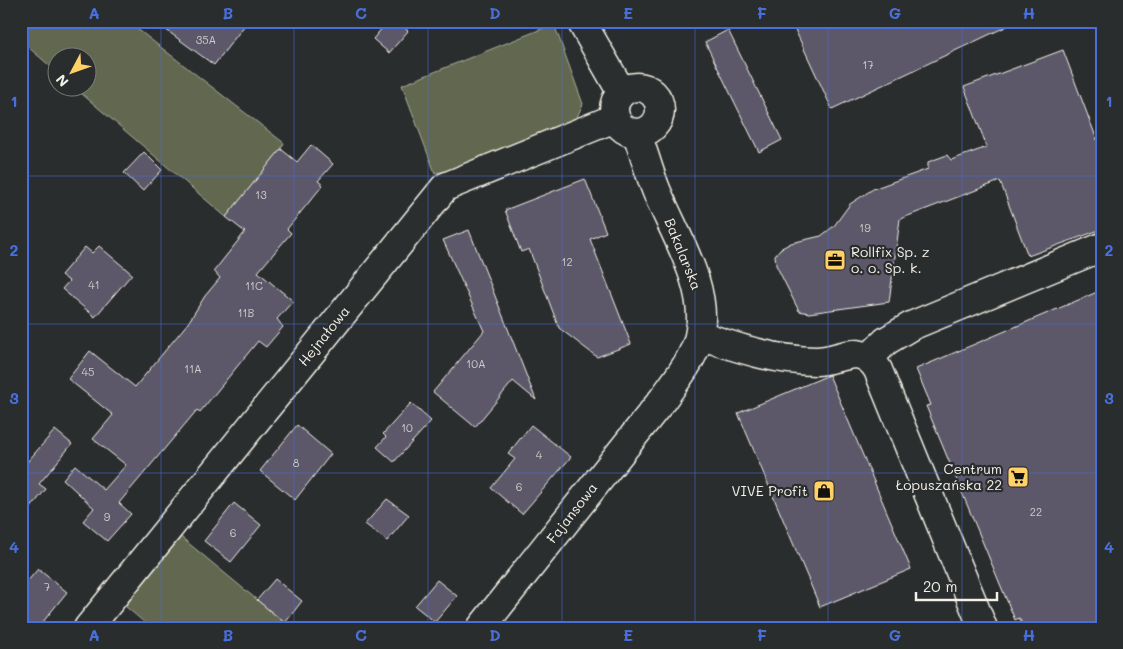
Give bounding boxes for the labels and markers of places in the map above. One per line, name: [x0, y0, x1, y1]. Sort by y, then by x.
place label: Rollfix Sp. z o. o. Sp. k.: [851, 242, 930, 277]
office icon: Rollfix Sp. z o. o. Sp. k.: [823, 248, 847, 272]
place label: Centrum Łopuszańska 22: [896, 459, 1002, 494]
supermarket icon: Centrum Łopuszańska 22: [1006, 465, 1030, 489]
shop icon: VIVE Profit: [812, 479, 836, 503]
place label: VIVE Profit: [732, 481, 808, 500]

